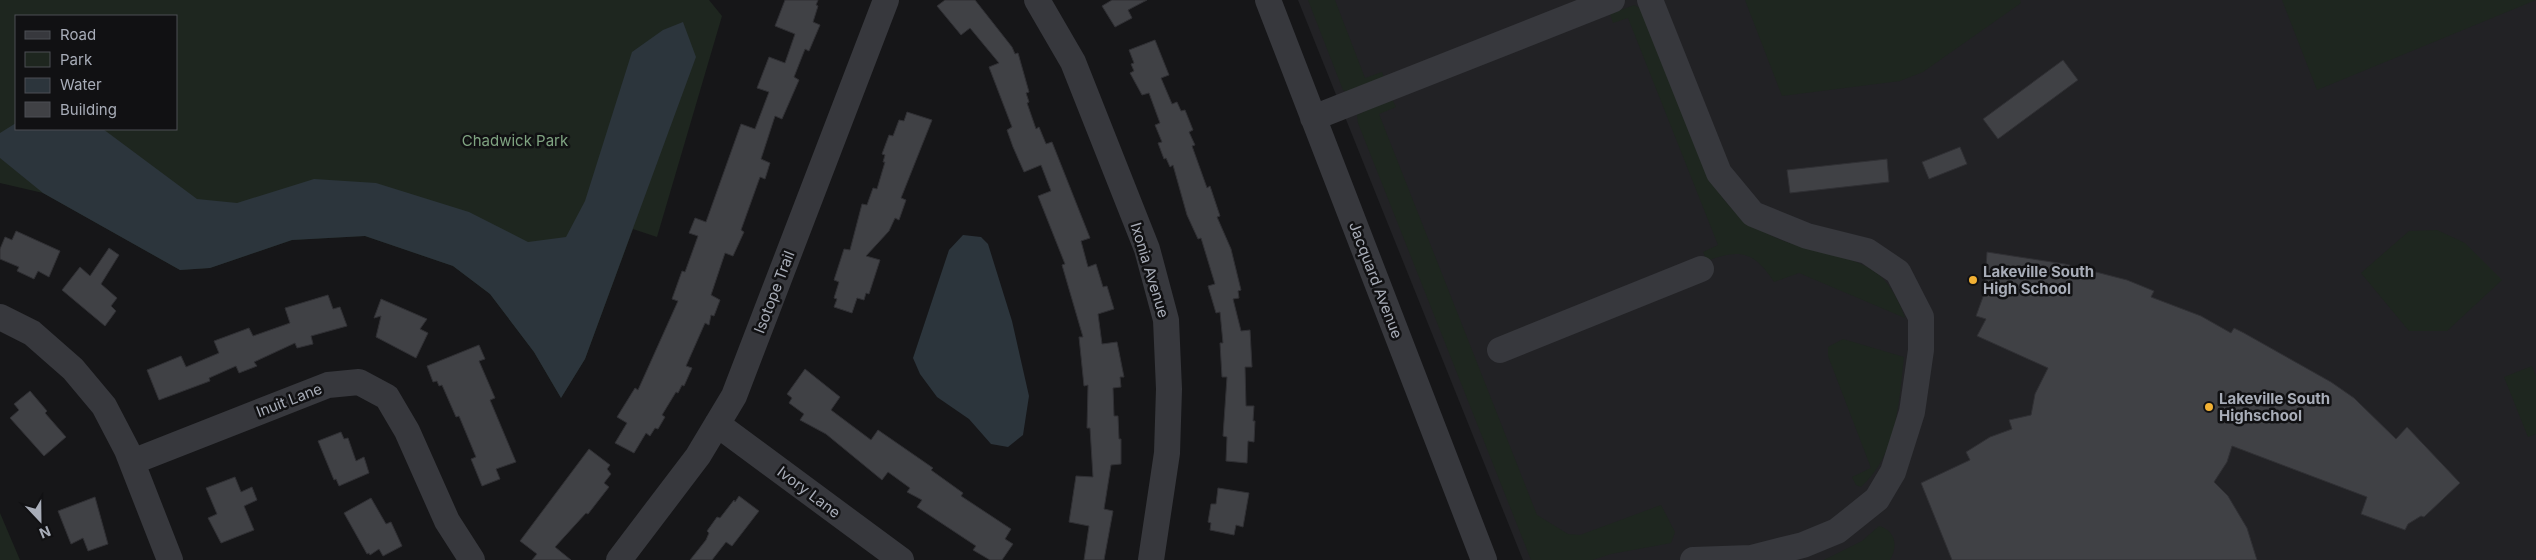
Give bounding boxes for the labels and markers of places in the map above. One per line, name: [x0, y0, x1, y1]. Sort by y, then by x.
place label: Lakeville South High School: [1983, 262, 2094, 298]
marker: Lakeville South High School: [1967, 274, 1979, 286]
place label: Lakeville South Highschool: [2219, 389, 2330, 425]
marker: Lakeville South Highschool: [2203, 401, 2215, 413]

